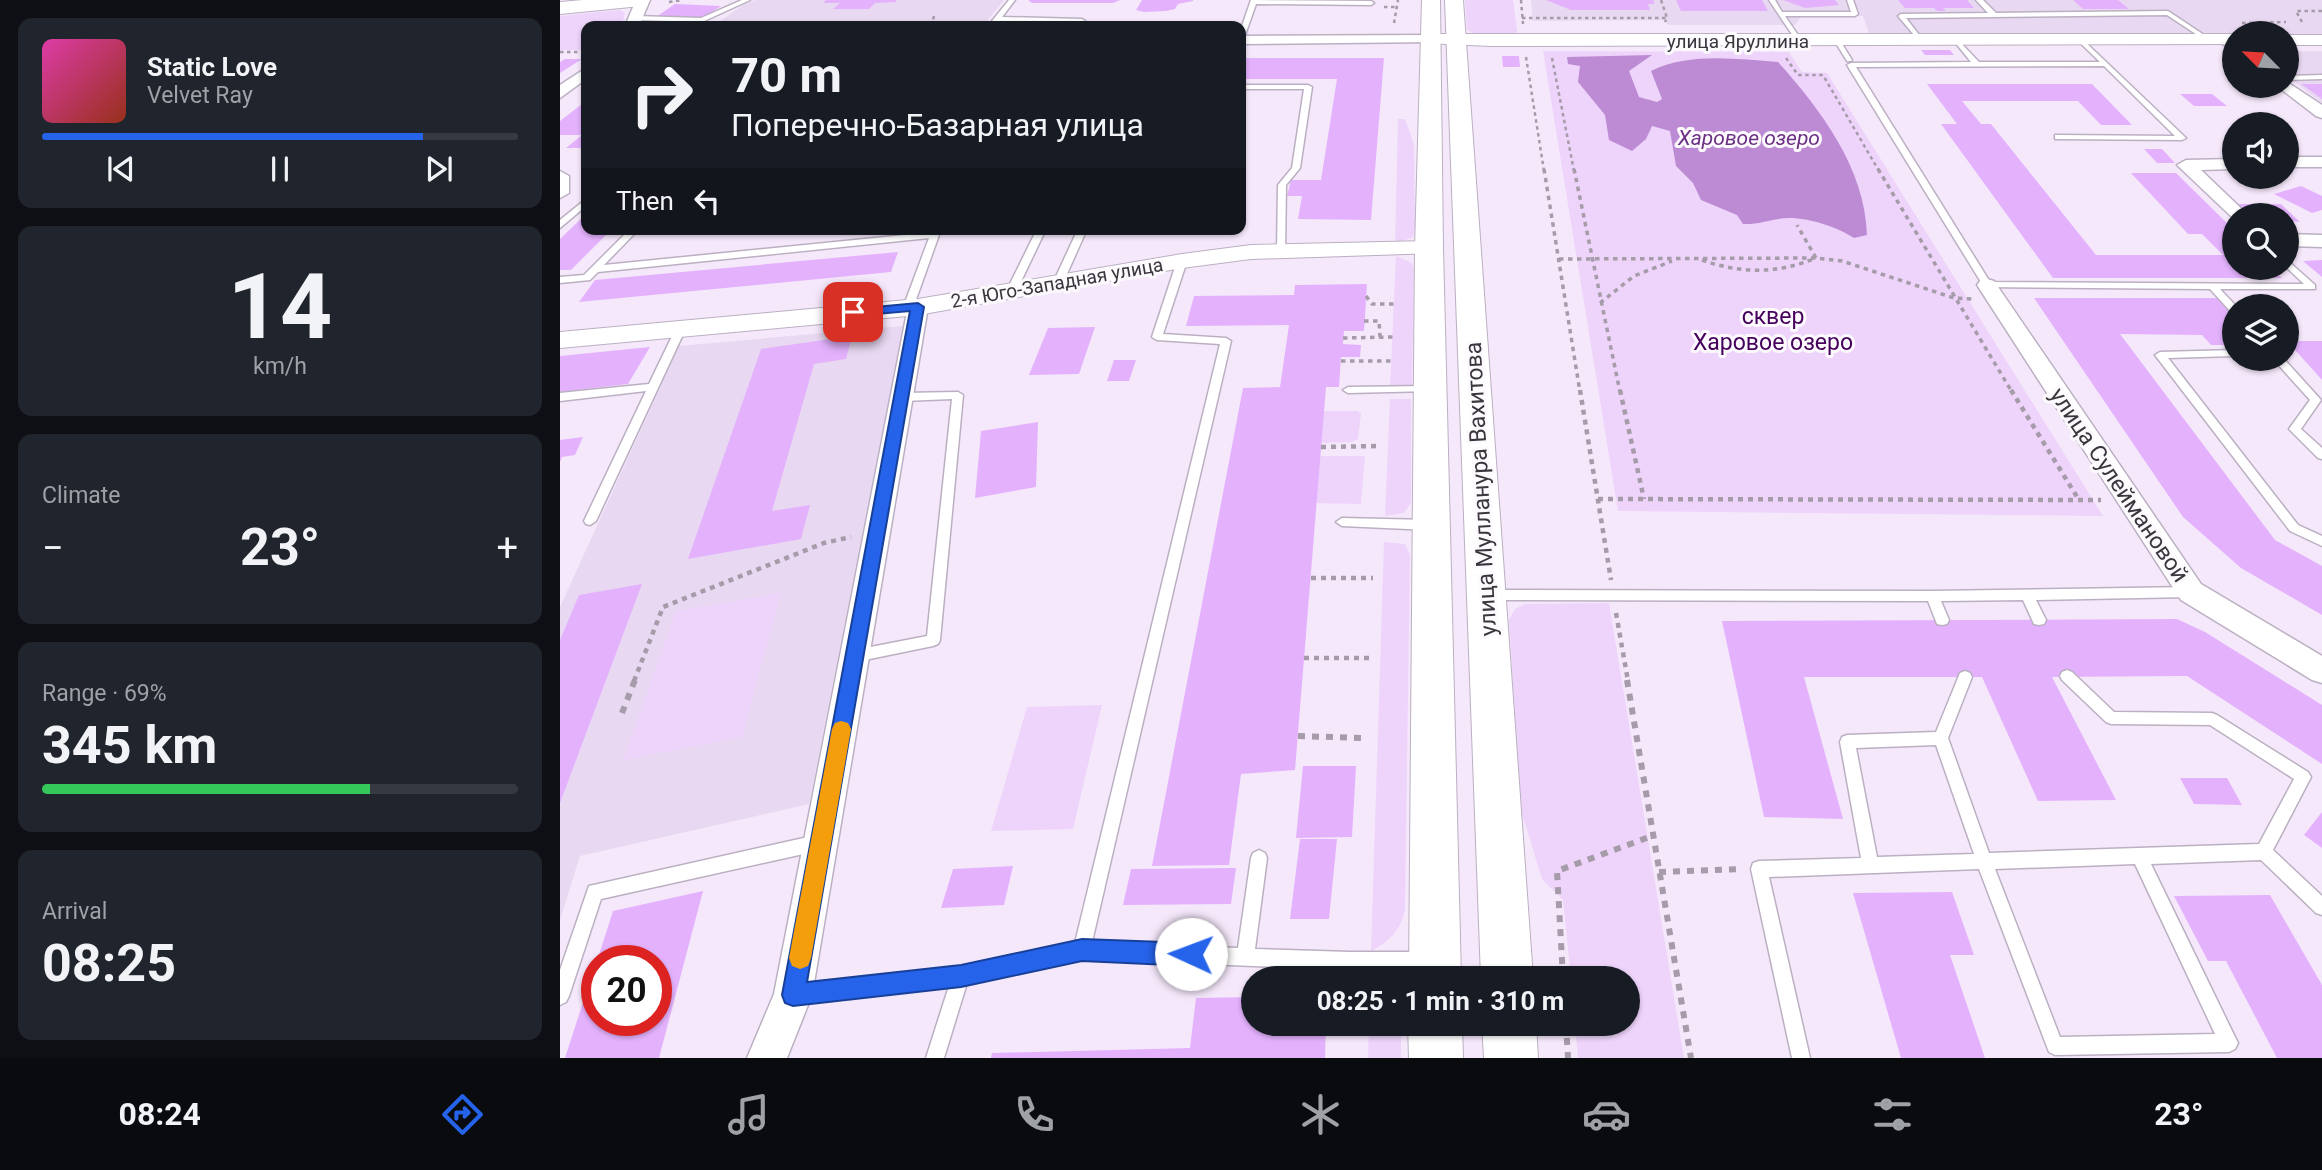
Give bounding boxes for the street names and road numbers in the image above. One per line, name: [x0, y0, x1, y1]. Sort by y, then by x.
street label: улица Яруллина: [1667, 30, 1809, 53]
street label: 2-я Юго-Западная улица: [949, 253, 1165, 313]
street label: улица Мулланура Вахитова: [1460, 341, 1502, 637]
street label: улица Сулеймановой: [2044, 383, 2194, 587]

